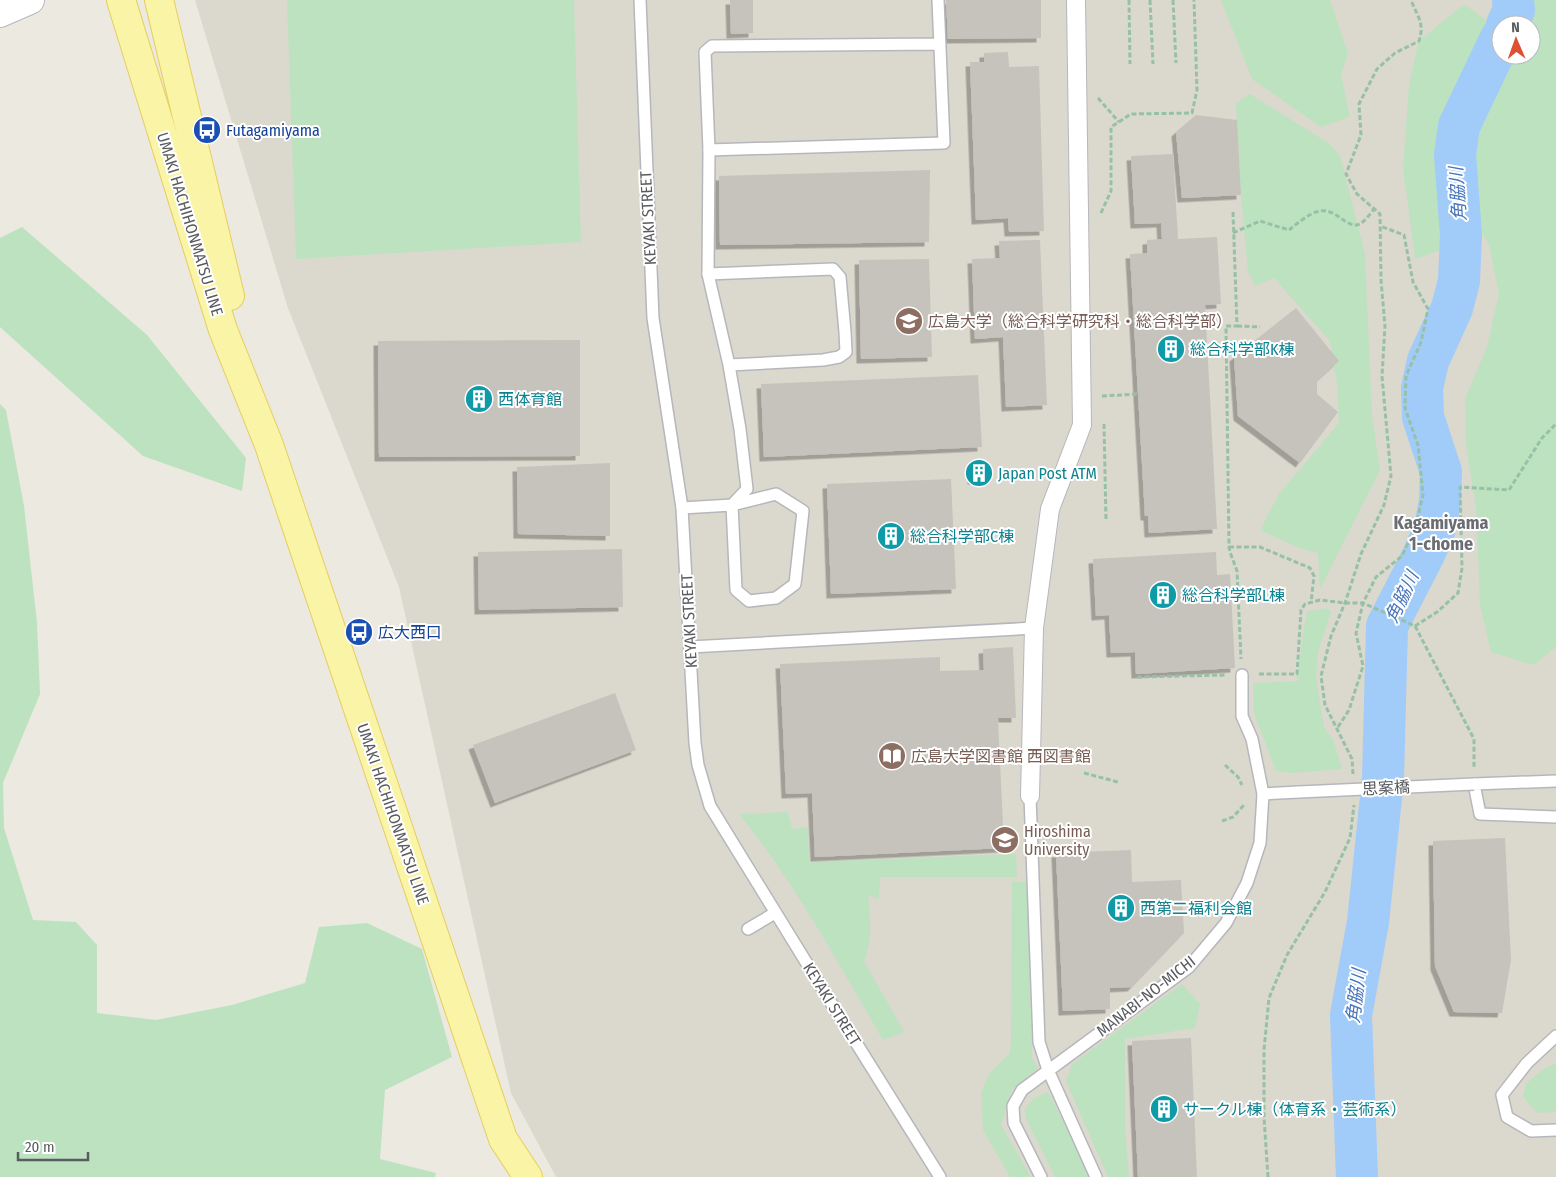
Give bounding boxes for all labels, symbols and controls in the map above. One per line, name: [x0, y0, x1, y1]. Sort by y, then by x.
north arrow: [1491, 15, 1541, 65]
text: N: [1511, 19, 1520, 36]
bus stop icon: Futagamiyama: [192, 115, 222, 145]
place label: Futagamiyama: [226, 121, 320, 140]
street label: UMAKI HACHIHONMATSU LINE: [153, 130, 227, 318]
water label: 角脇川: [1445, 164, 1471, 222]
street label: KEYAKI STREET: [636, 170, 660, 265]
school or university icon: 広島大学（総合科学研究科・総合科学部）: [894, 306, 924, 336]
place label: 広島大学（総合科学研究科・総合科学部）: [928, 312, 1232, 331]
building icon: 総合科学部K棟: [1156, 334, 1186, 364]
place label: 総合科学部K棟: [1190, 340, 1294, 359]
building icon: 西体育館: [464, 384, 494, 414]
place label: 西体育館: [498, 390, 562, 409]
building icon: Japan Post ATM: [964, 458, 994, 488]
place label: Japan Post ATM: [998, 464, 1097, 483]
district label: Kagamiyama 1-chome: [1394, 512, 1488, 555]
building icon: 総合科学部C棟: [876, 521, 906, 551]
place label: 総合科学部C棟: [910, 527, 1014, 546]
water label: 角脇川: [1381, 566, 1424, 626]
street label: KEYAKI STREET: [677, 573, 701, 668]
building icon: 総合科学部L棟: [1148, 580, 1178, 610]
place label: 総合科学部L棟: [1182, 586, 1285, 605]
bus stop icon: 広大西口: [344, 617, 374, 647]
place label: 広大西口: [378, 623, 442, 642]
street label: UMAKI HACHIHONMATSU LINE: [353, 721, 433, 907]
library icon: 広島大学図書館 西図書館: [877, 741, 907, 771]
place label: 広島大学図書館 西図書館: [911, 747, 1091, 766]
street label: 思案橋: [1362, 777, 1410, 799]
place label: Hiroshima University: [1024, 822, 1091, 859]
school or university icon: Hiroshima University: [990, 825, 1020, 855]
building icon: 西第二福利会館: [1106, 893, 1136, 923]
place label: 西第二福利会館: [1140, 899, 1252, 918]
street label: MANABI-NO-MICHI: [1093, 952, 1199, 1040]
street label: KEYAKI STREET: [799, 959, 865, 1049]
water label: 角脇川: [1342, 966, 1370, 1024]
building icon: サークル棟（体育系・芸術系）: [1149, 1094, 1179, 1124]
place label: サークル棟（体育系・芸術系）: [1183, 1100, 1407, 1119]
scale bar: [18, 1130, 88, 1162]
text: 20 m: [25, 1138, 55, 1156]

